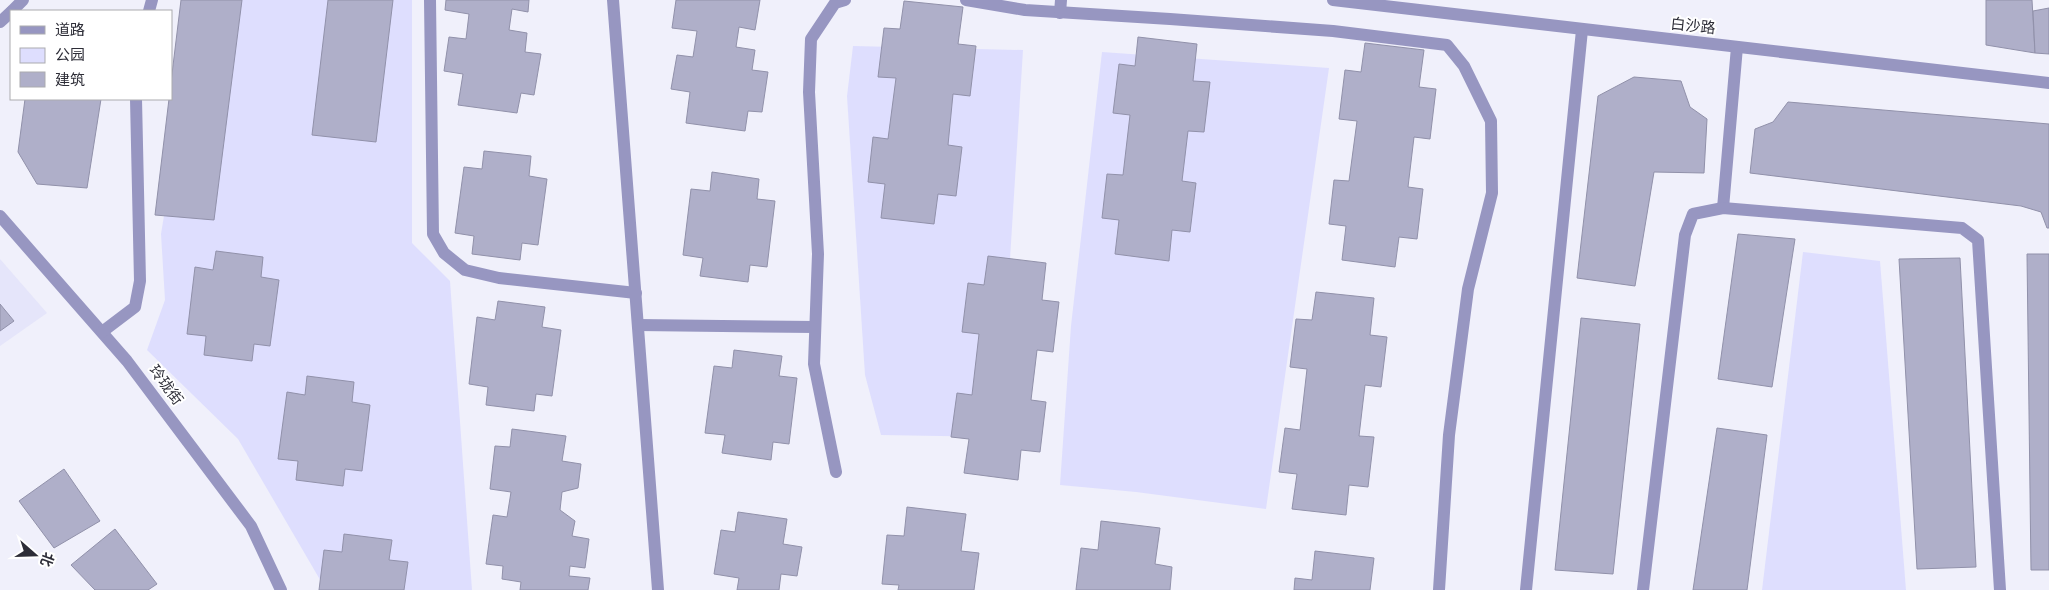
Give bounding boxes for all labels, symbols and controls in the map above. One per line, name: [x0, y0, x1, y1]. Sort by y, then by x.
legend: [10, 10, 172, 100]
street label: 白沙路: [1670, 15, 1716, 37]
text: 道路: [55, 21, 85, 39]
text: 公园: [55, 46, 85, 64]
text: 建筑: [55, 71, 85, 89]
street label: 玲珑街: [145, 362, 187, 408]
north arrow: [10, 530, 60, 580]
text: 北: [36, 550, 57, 569]

